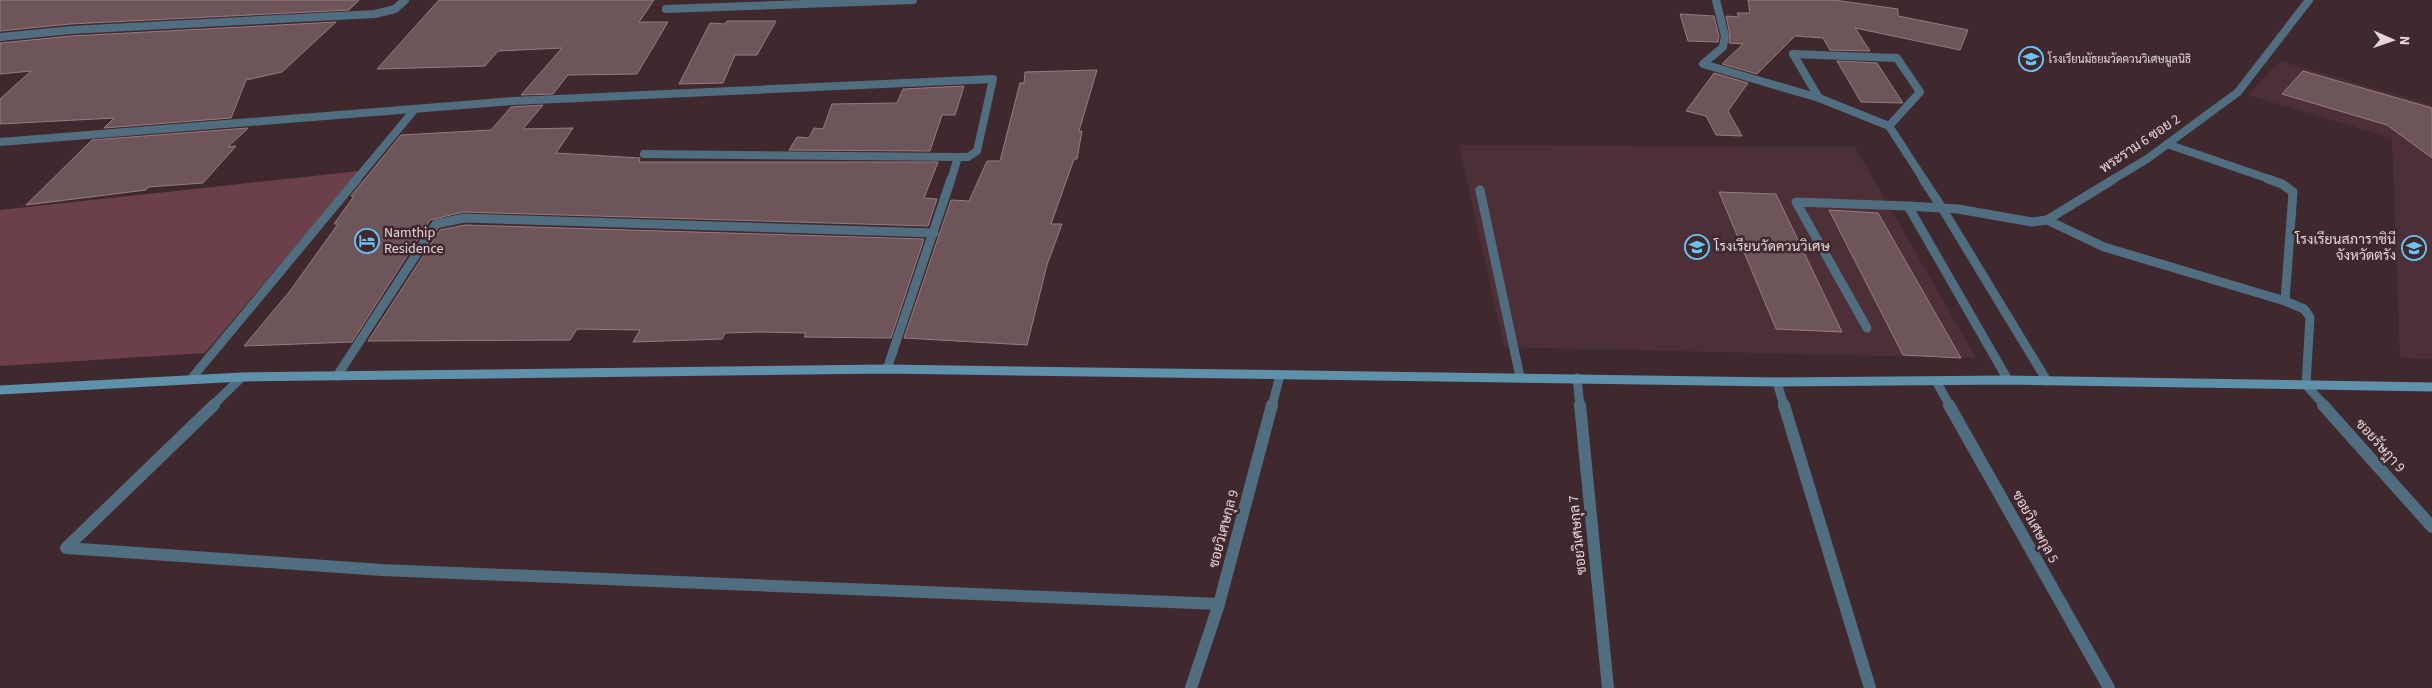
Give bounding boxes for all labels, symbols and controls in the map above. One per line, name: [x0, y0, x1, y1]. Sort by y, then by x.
north arrow: [2367, 15, 2417, 65]
text: N: [2394, 35, 2414, 45]
school or university icon: โรงเรียนมัธยมวัดควนวิเศษมูลนิธิ: [2018, 46, 2044, 72]
place label: โรงเรียนมัธยมวัดควนวิเศษมูลนิธิ: [2047, 51, 2191, 67]
street label: พระราม 6 ซอย 2: [2096, 110, 2184, 178]
place label: Namthip Residence: [384, 223, 444, 259]
hotel icon: Namthip Residence: [354, 228, 380, 254]
place label: โรงเรียนสภาราชินี จังหวัดตรัง: [2294, 230, 2396, 266]
school or university icon: โรงเรียนวัดควนวิเศษ: [1684, 234, 1710, 260]
school or university icon: โรงเรียนสภาราชินี จังหวัดตรัง: [2401, 235, 2427, 261]
place label: โรงเรียนวัดควนวิเศษ: [1713, 237, 1830, 257]
street label: ซอยรัษฎา 9: [2350, 415, 2410, 477]
street label: ซอยวิเศษกุล 5: [2007, 487, 2063, 567]
street label: ซอยวิเศษกุล 9: [1204, 488, 1244, 570]
street label: ซอยวิเศษกุล 7: [1564, 494, 1592, 576]

